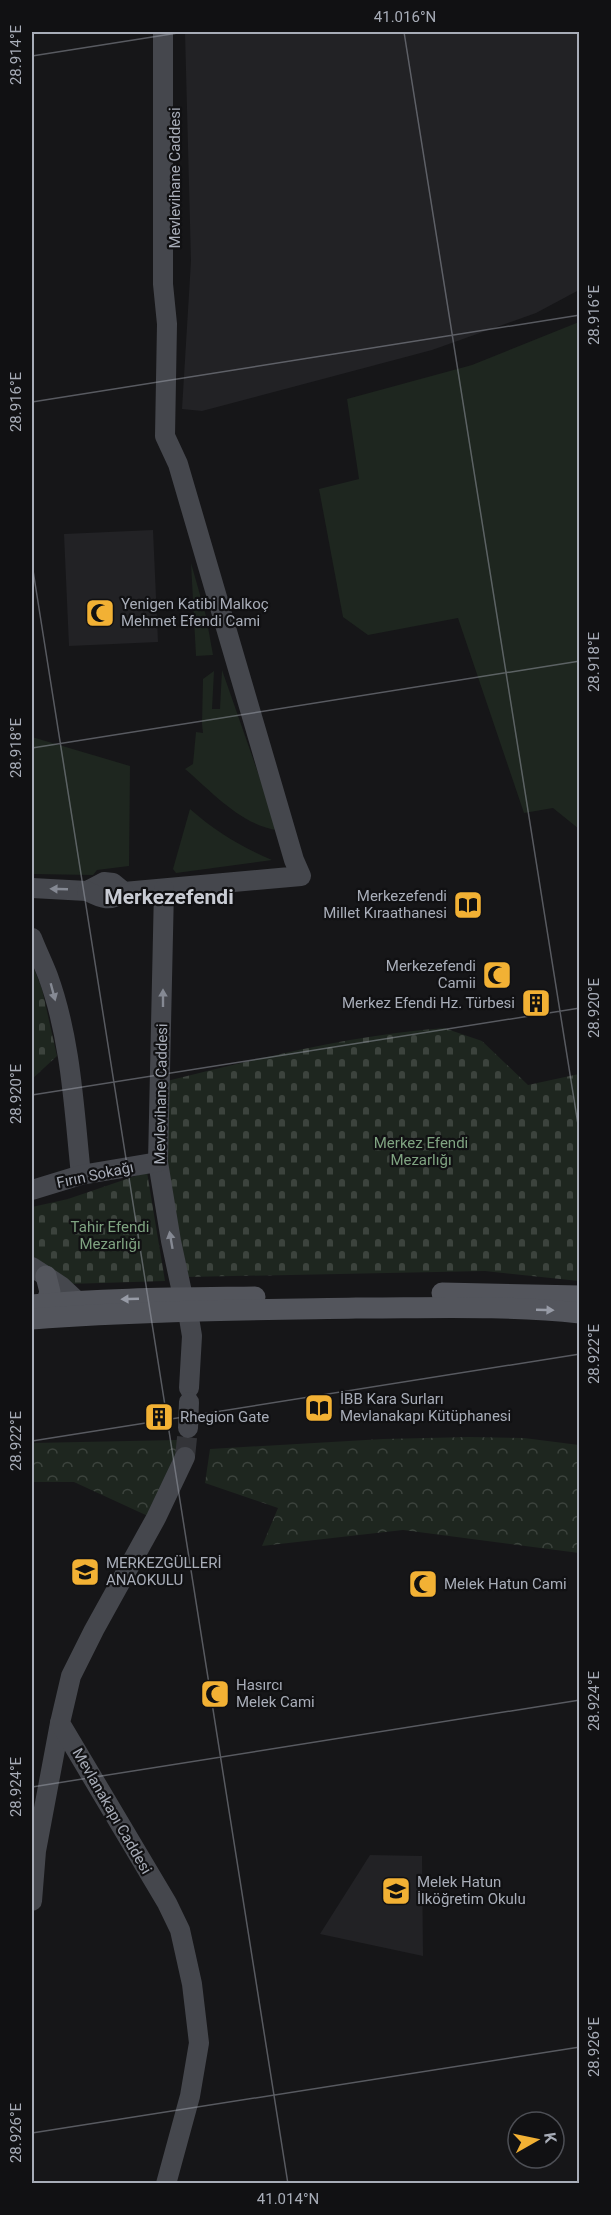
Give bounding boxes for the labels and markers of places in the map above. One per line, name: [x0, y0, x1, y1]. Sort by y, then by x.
place label: Yenigen Katibi Malkoç Mehmet Efendi Cami: [121, 595, 269, 630]
mosque icon: Yenigen Katibi Malkoç Mehmet Efendi Cami: [84, 597, 116, 629]
place label: Merkezefendi Millet Kıraathanesi: [323, 887, 447, 922]
library icon: Merkezefendi Millet Kıraathanesi: [452, 889, 484, 921]
place label: Merkezefendi Camii: [386, 957, 476, 992]
mosque icon: Merkezefendi Camii: [481, 959, 513, 991]
building icon: Merkez Efendi Hz. Türbesi: [520, 987, 552, 1019]
place label: Merkez Efendi Hz. Türbesi: [342, 994, 515, 1012]
place label: İBB Kara Surları Mevlanakapı Kütüphanesi: [340, 1390, 511, 1425]
library icon: İBB Kara Surları Mevlanakapı Kütüphanesi: [303, 1392, 335, 1424]
building icon: Rhegion Gate: [143, 1401, 175, 1433]
place label: Rhegion Gate: [180, 1408, 269, 1426]
place label: MERKEZGÜLLERİ ANAOKULU: [106, 1554, 222, 1589]
school or university icon: MERKEZGÜLLERİ ANAOKULU: [69, 1556, 101, 1588]
mosque icon: Melek Hatun Cami: [407, 1568, 439, 1600]
place label: Melek Hatun Cami: [444, 1575, 567, 1593]
place label: Hasırcı Melek Cami: [236, 1676, 315, 1711]
mosque icon: Hasırcı Melek Cami: [199, 1678, 231, 1710]
place label: Melek Hatun İlköğretim Okulu: [417, 1873, 526, 1908]
school or university icon: Melek Hatun İlköğretim Okulu: [380, 1875, 412, 1907]

